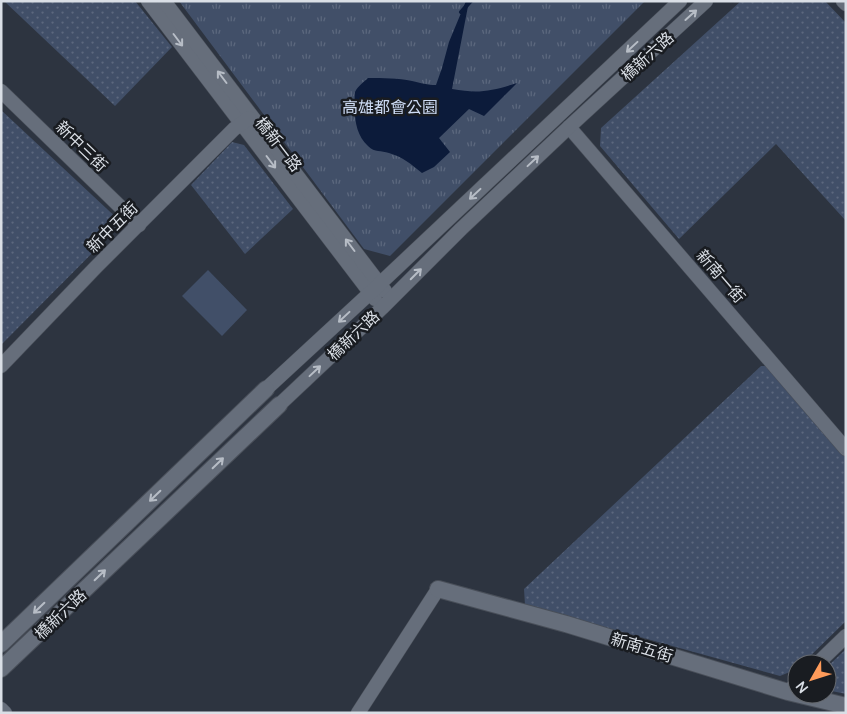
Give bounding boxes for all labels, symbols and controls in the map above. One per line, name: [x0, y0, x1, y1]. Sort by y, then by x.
one-way arrow: [685, 9, 698, 21]
street label: 橋新六路: [616, 26, 678, 86]
one-way arrow: [172, 33, 183, 46]
one-way arrow: [625, 41, 638, 53]
one-way arrow: [216, 71, 227, 84]
park label: 高雄都會公園: [342, 96, 438, 118]
street label: 橋新一路: [251, 112, 307, 176]
street label: 新中三街: [51, 116, 113, 176]
one-way arrow: [266, 155, 276, 169]
one-way arrow: [527, 155, 539, 167]
one-way arrow: [469, 188, 481, 200]
street label: 新中五街: [82, 197, 142, 257]
one-way arrow: [345, 238, 355, 252]
street label: 新南一街: [692, 245, 750, 307]
one-way arrow: [410, 267, 422, 280]
street label: 橋新六路: [322, 305, 384, 365]
one-way arrow: [337, 311, 350, 323]
one-way arrow: [308, 365, 321, 377]
one-way arrow: [211, 457, 224, 469]
one-way arrow: [150, 489, 162, 501]
one-way arrow: [94, 569, 106, 581]
street label: 橋新六路: [29, 584, 91, 644]
one-way arrow: [33, 602, 45, 614]
street label: 新南五街: [608, 627, 676, 667]
north arrow: [787, 654, 837, 704]
text: N: [791, 678, 812, 697]

